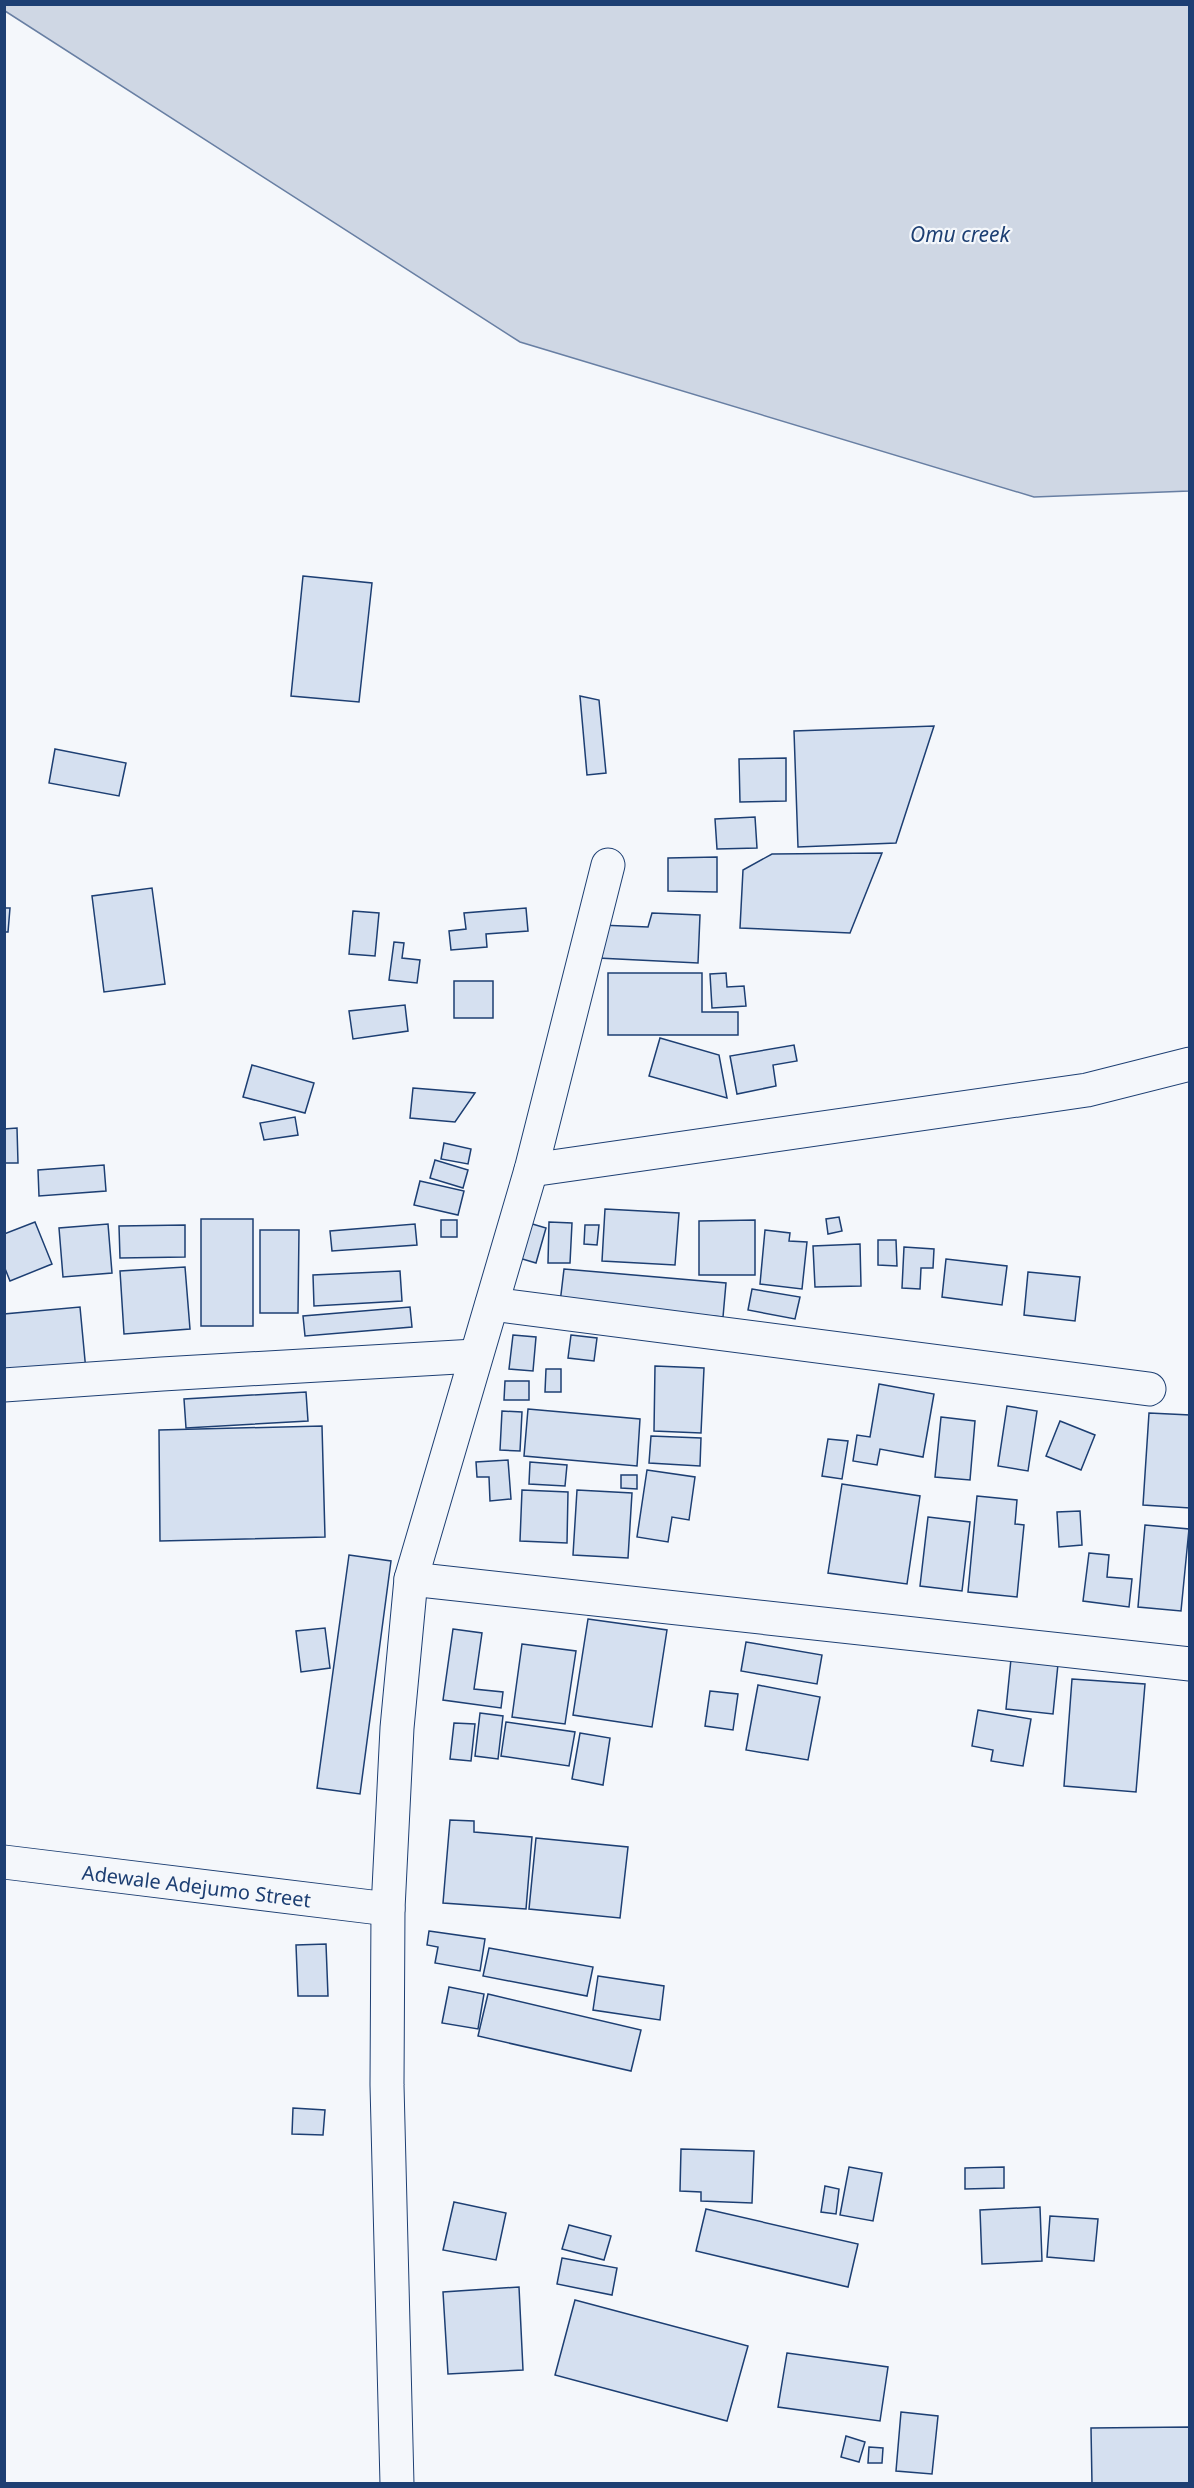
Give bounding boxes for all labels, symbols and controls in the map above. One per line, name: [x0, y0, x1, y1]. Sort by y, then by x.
water label: Omu creek: [910, 220, 1012, 248]
street label: Adewale Adejumo Street: [81, 1858, 313, 1913]

